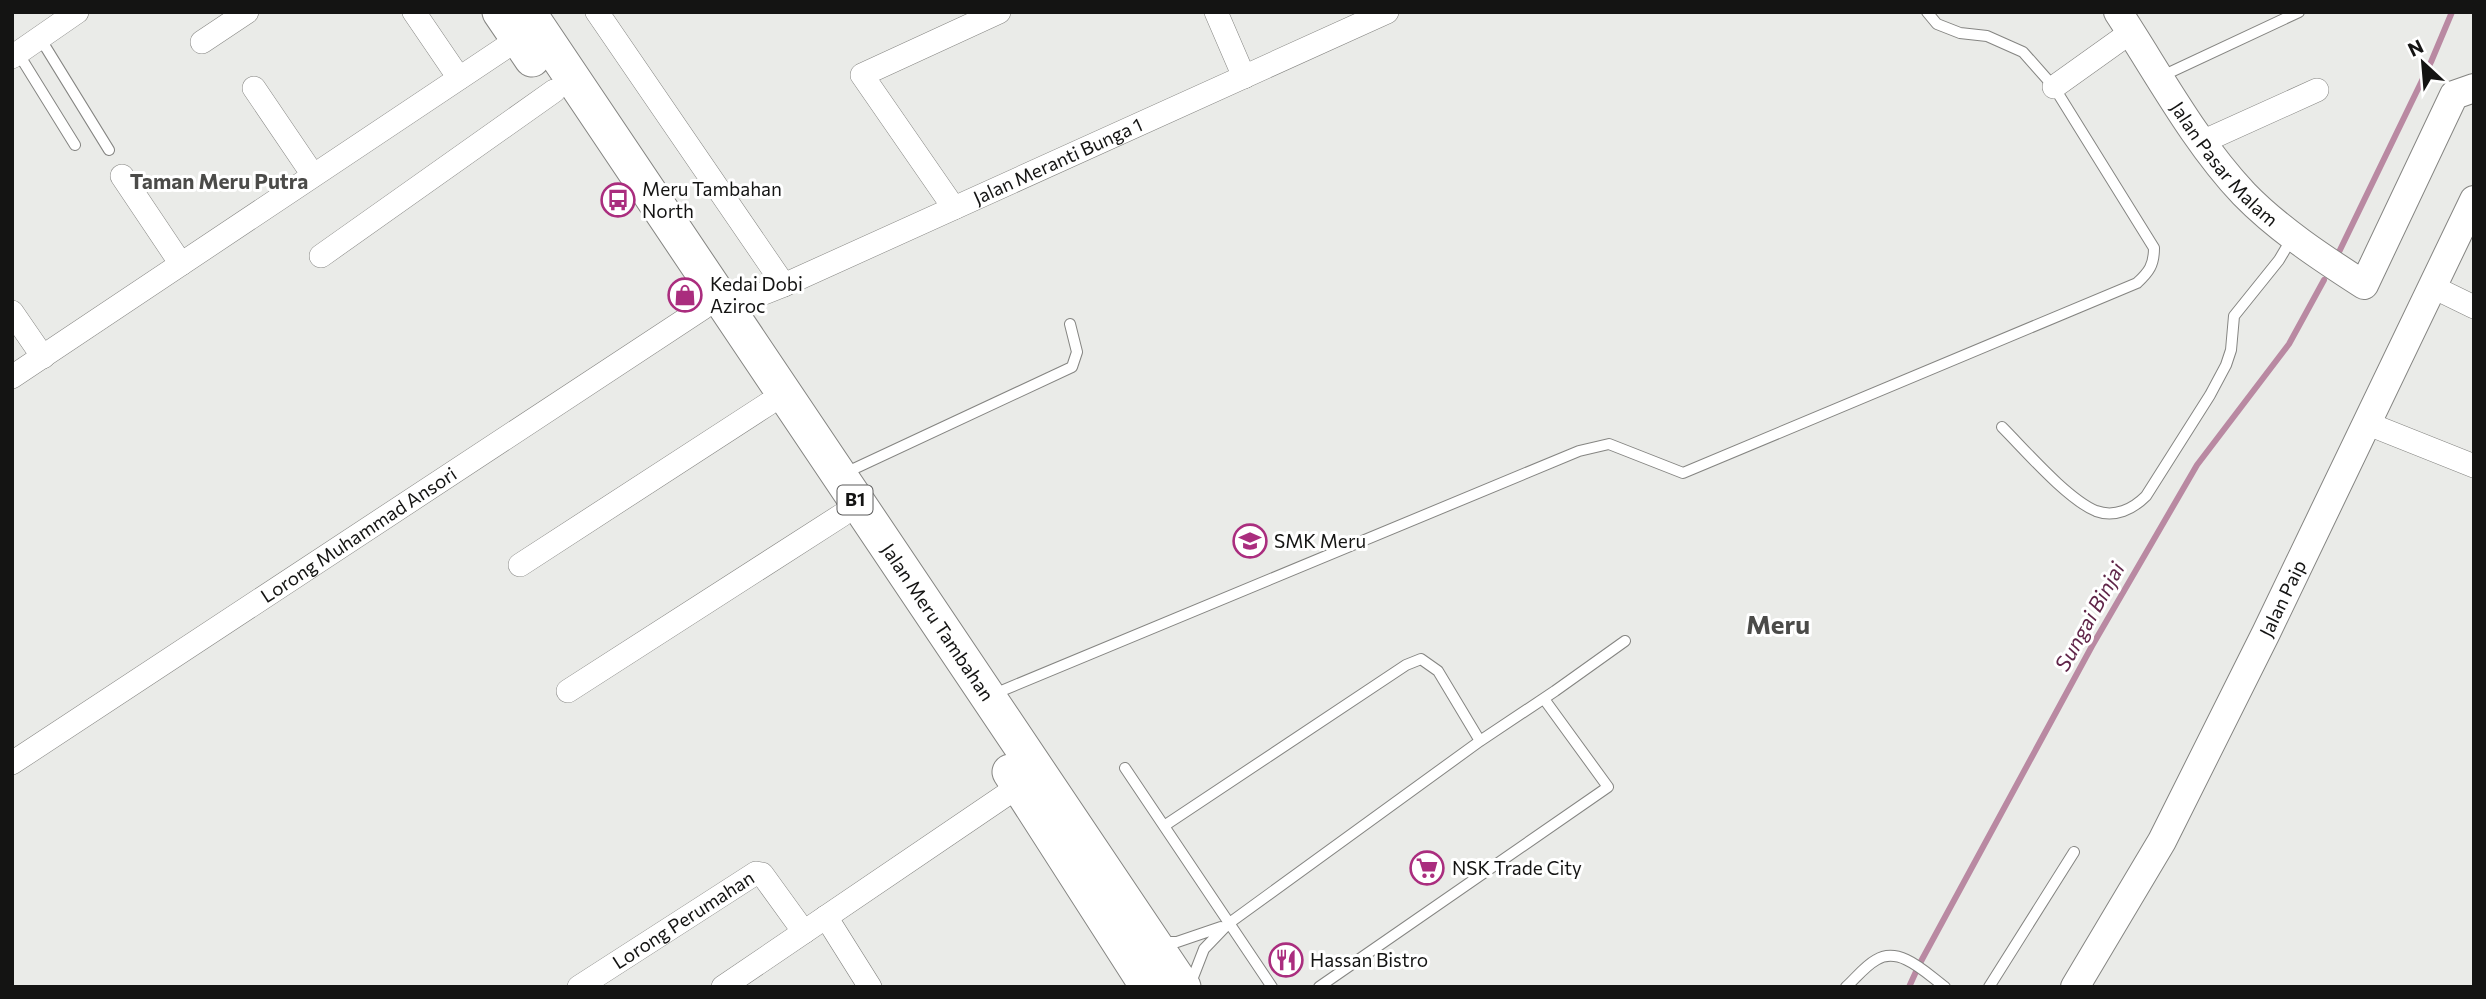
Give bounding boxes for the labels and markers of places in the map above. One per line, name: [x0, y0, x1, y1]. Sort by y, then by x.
place label: Meru Tambahan North: [642, 177, 782, 222]
bus stop icon: Meru Tambahan North: [599, 181, 637, 219]
place label: Kedai Dobi Aziroc: [710, 272, 803, 317]
shop icon: Kedai Dobi Aziroc: [666, 276, 704, 314]
school or university icon: SMK Meru: [1231, 522, 1269, 560]
place label: SMK Meru: [1274, 529, 1366, 552]
supermarket icon: NSK Trade City: [1408, 849, 1446, 887]
place label: NSK Trade City: [1452, 856, 1582, 879]
restaurant icon: Hassan Bistro: [1267, 941, 1305, 979]
place label: Hassan Bistro: [1310, 948, 1428, 971]

